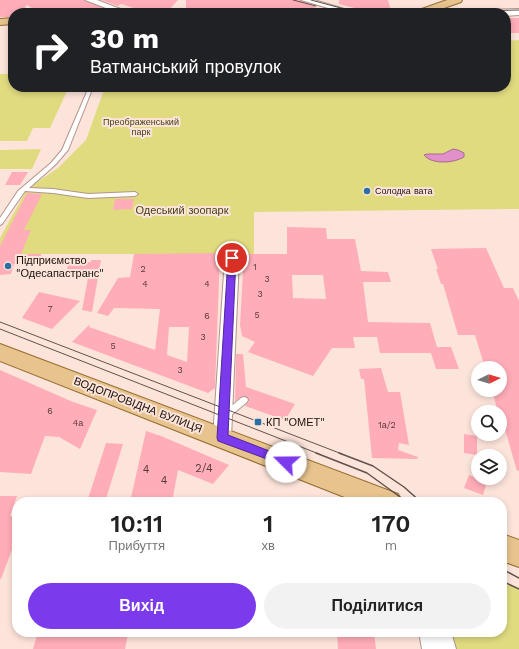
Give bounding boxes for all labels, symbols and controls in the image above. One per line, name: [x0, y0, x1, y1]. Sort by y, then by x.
text: 30 m: [90, 22, 159, 55]
icon: right: [24, 24, 76, 76]
text: Ватманський провулок: [90, 56, 281, 77]
park label: Преображенський парк: [103, 117, 179, 137]
marker: Солодка вата: [362, 186, 372, 196]
place label: Солодка вата: [375, 186, 432, 196]
park label: Одеський зоопарк: [135, 204, 229, 217]
pin: [215, 241, 249, 275]
icon: arrive: [221, 247, 243, 269]
place label: Підприємство "Одесапастранс": [16, 254, 104, 280]
marker: Підприємство "Одесапастранс": [3, 261, 13, 271]
house number: 1: [253, 262, 257, 272]
house number: 2: [140, 264, 146, 274]
house number: 3: [264, 274, 270, 284]
house number: 4: [142, 279, 148, 289]
house number: 4: [204, 279, 210, 289]
house number: 3: [257, 289, 263, 299]
house number: 7: [47, 304, 53, 314]
house number: 5: [254, 310, 260, 320]
house number: 6: [204, 311, 210, 321]
house number: 3: [200, 332, 206, 342]
house number: 5: [110, 341, 116, 351]
north arrow: [471, 361, 507, 397]
map controls: [471, 361, 507, 485]
house number: 3: [177, 365, 183, 375]
street label: ВОДОПРОВІДНА ВУЛИЦЯ: [72, 374, 204, 436]
button: search: [471, 405, 507, 441]
house number: 6: [47, 406, 53, 416]
place label: КП "ОМЕТ": [266, 416, 325, 429]
marker: КП "ОМЕТ": [253, 417, 263, 427]
house number: 4а: [73, 418, 83, 428]
house number: 1а/2: [378, 420, 396, 430]
position arrow: [265, 441, 307, 483]
button: layers: [471, 449, 507, 485]
house number: 2/4: [195, 462, 213, 475]
house number: 4: [143, 463, 150, 476]
house number: 4: [161, 474, 168, 487]
text: 10:11: [111, 510, 163, 538]
text: 1: [263, 510, 273, 538]
text: 170: [372, 510, 410, 538]
text: Прибуття: [109, 538, 165, 553]
text: хв: [262, 538, 275, 553]
text: m: [385, 538, 397, 553]
button: Вихід: [28, 583, 256, 629]
button: Поділитися: [264, 583, 491, 629]

